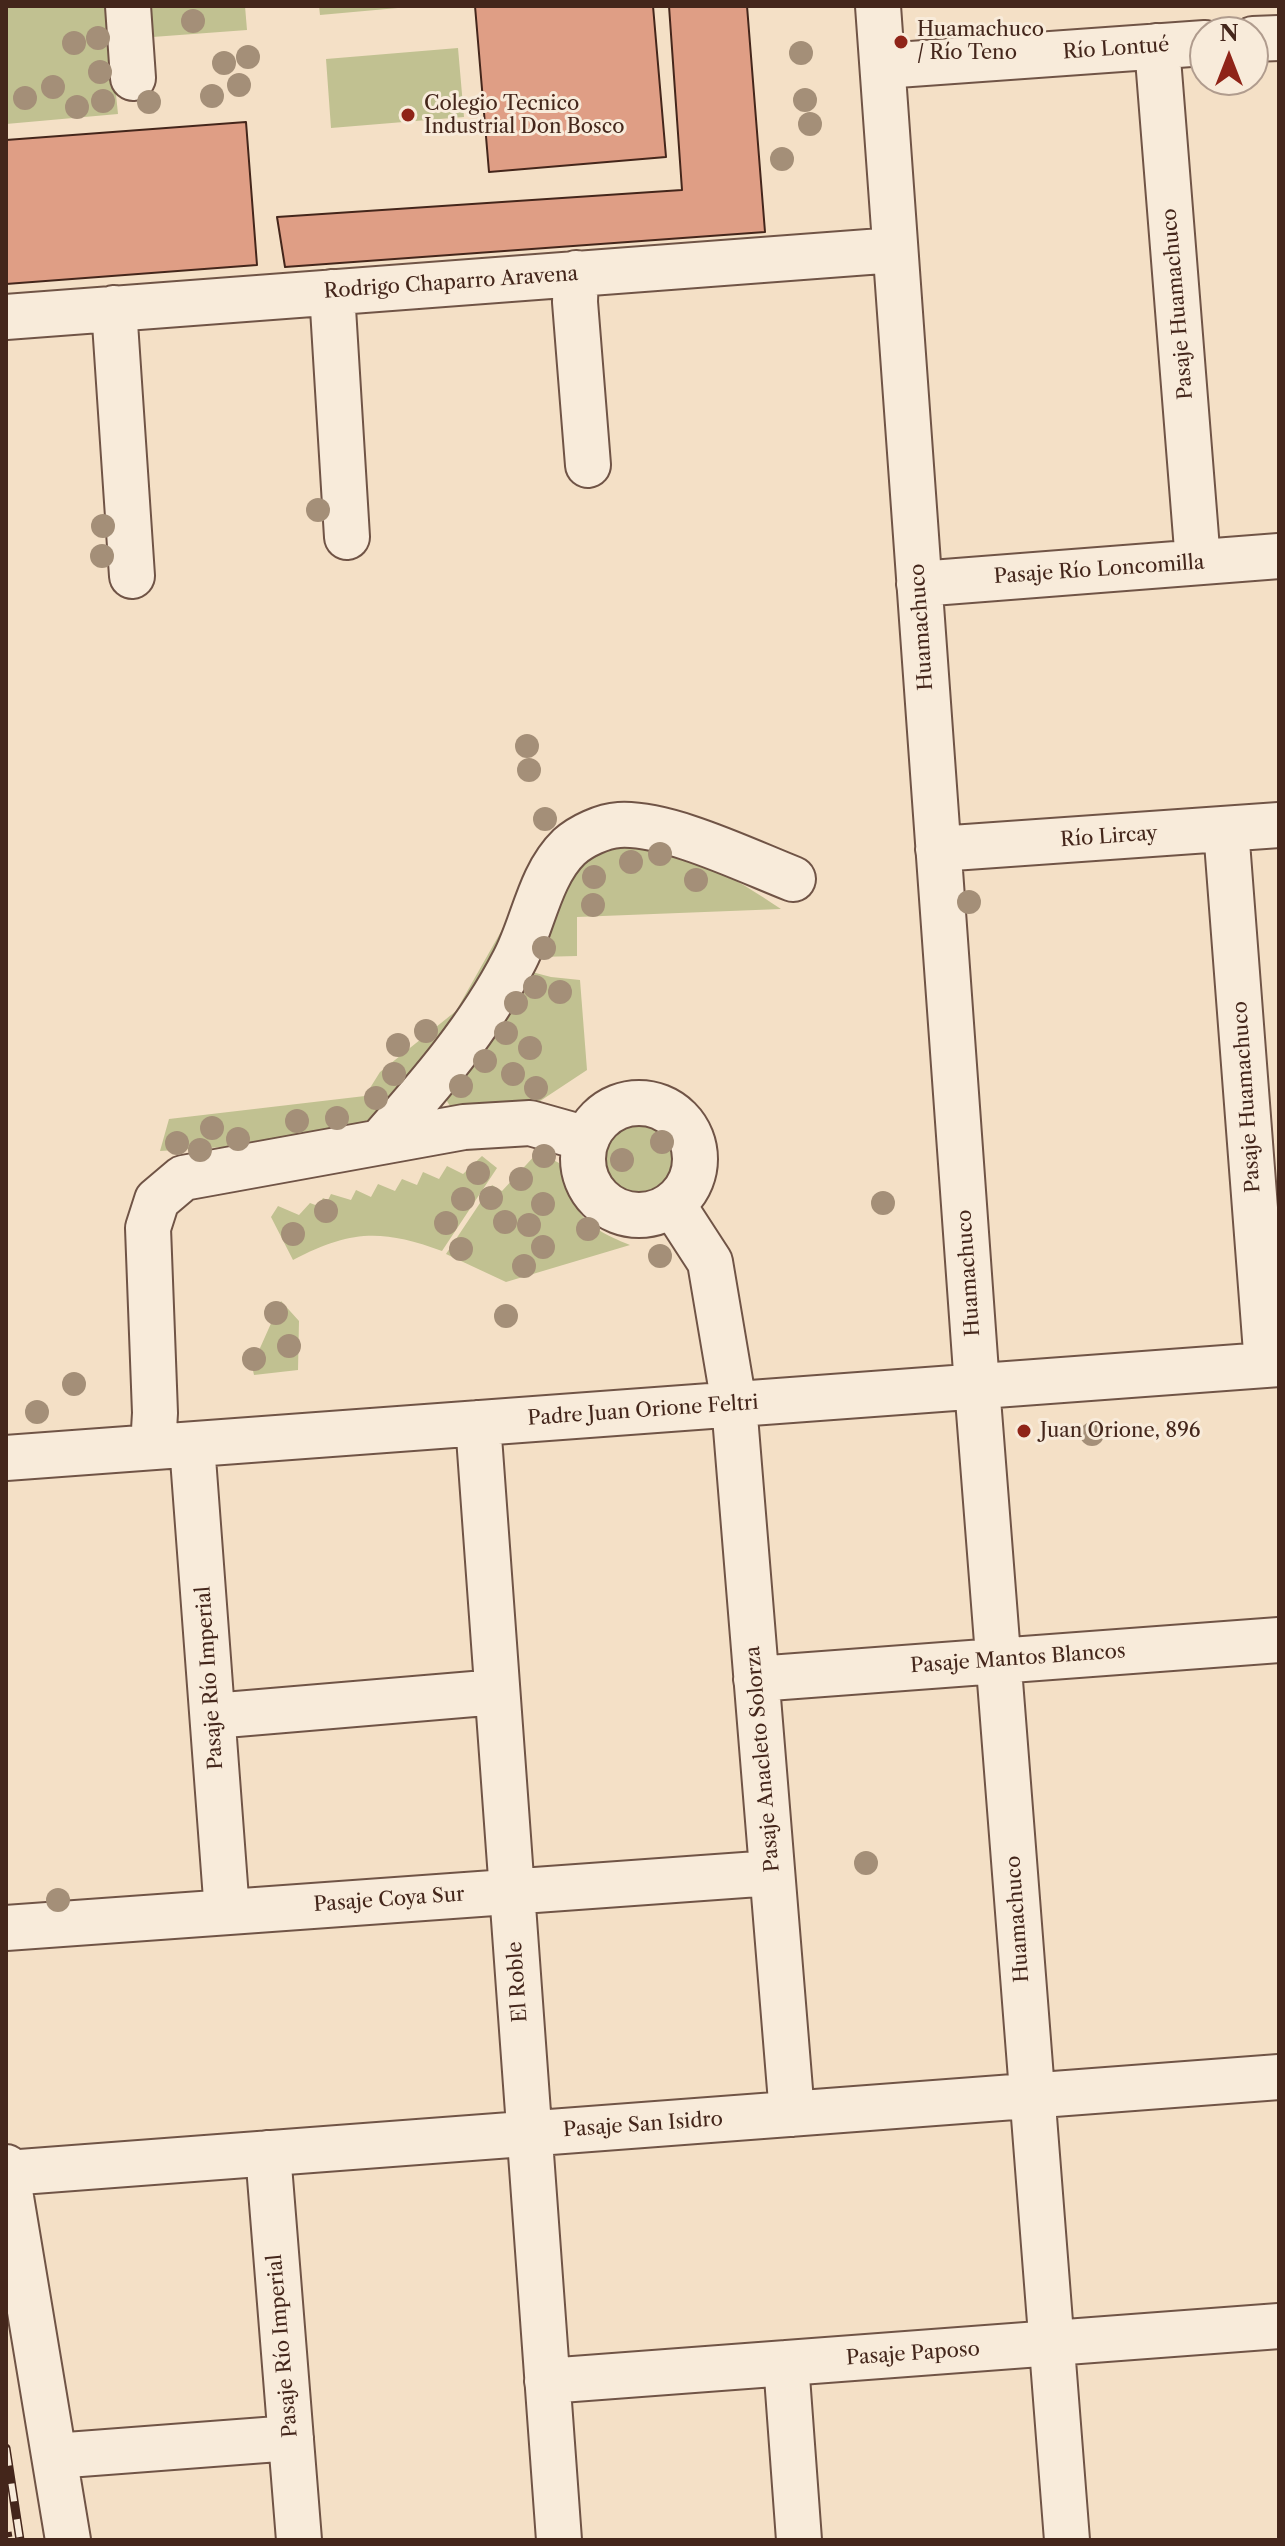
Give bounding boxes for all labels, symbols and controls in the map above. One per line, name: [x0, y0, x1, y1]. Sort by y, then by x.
north arrow: [1189, 16, 1269, 96]
place label: Huamachuco / Río Teno: [917, 18, 1044, 65]
text: N: [1219, 20, 1239, 47]
marker: Huamachuco / Río Teno: [892, 33, 910, 51]
street label: Río Lontué: [1062, 33, 1170, 65]
place label: Colegio Tecnico Industrial Don Bosco: [424, 92, 625, 139]
marker: Colegio Tecnico Industrial Don Bosco: [399, 106, 417, 124]
street label: Pasaje Huamachuco: [1158, 207, 1198, 401]
street label: Rodrigo Chaparro Aravena: [323, 262, 579, 304]
street label: Pasaje Río Loncomilla: [993, 551, 1205, 589]
street label: Huamachuco: [906, 563, 938, 691]
street label: Río Lircay: [1060, 822, 1158, 852]
street label: Pasaje Huamachuco: [1228, 1000, 1266, 1194]
street label: Huamachuco: [953, 1209, 985, 1337]
street label: Padre Juan Orione Feltri: [527, 1391, 759, 1431]
place label: Juan Orione, 896: [1040, 1419, 1201, 1443]
marker: Juan Orione, 896: [1015, 1422, 1033, 1440]
street label: Pasaje Río Imperial: [192, 1585, 228, 1771]
street label: Pasaje Mantos Blancos: [910, 1640, 1126, 1678]
street label: Pasaje Anacleto Solorza: [741, 1645, 785, 1873]
street label: Huamachuco: [1002, 1855, 1034, 1983]
street label: Pasaje Coya Sur: [313, 1883, 465, 1917]
street label: El Roble: [503, 1941, 533, 2023]
street label: Pasaje San Isidro: [562, 2107, 724, 2143]
street label: Pasaje Río Imperial: [263, 2253, 303, 2439]
street label: Pasaje Paposo: [845, 2337, 981, 2371]

